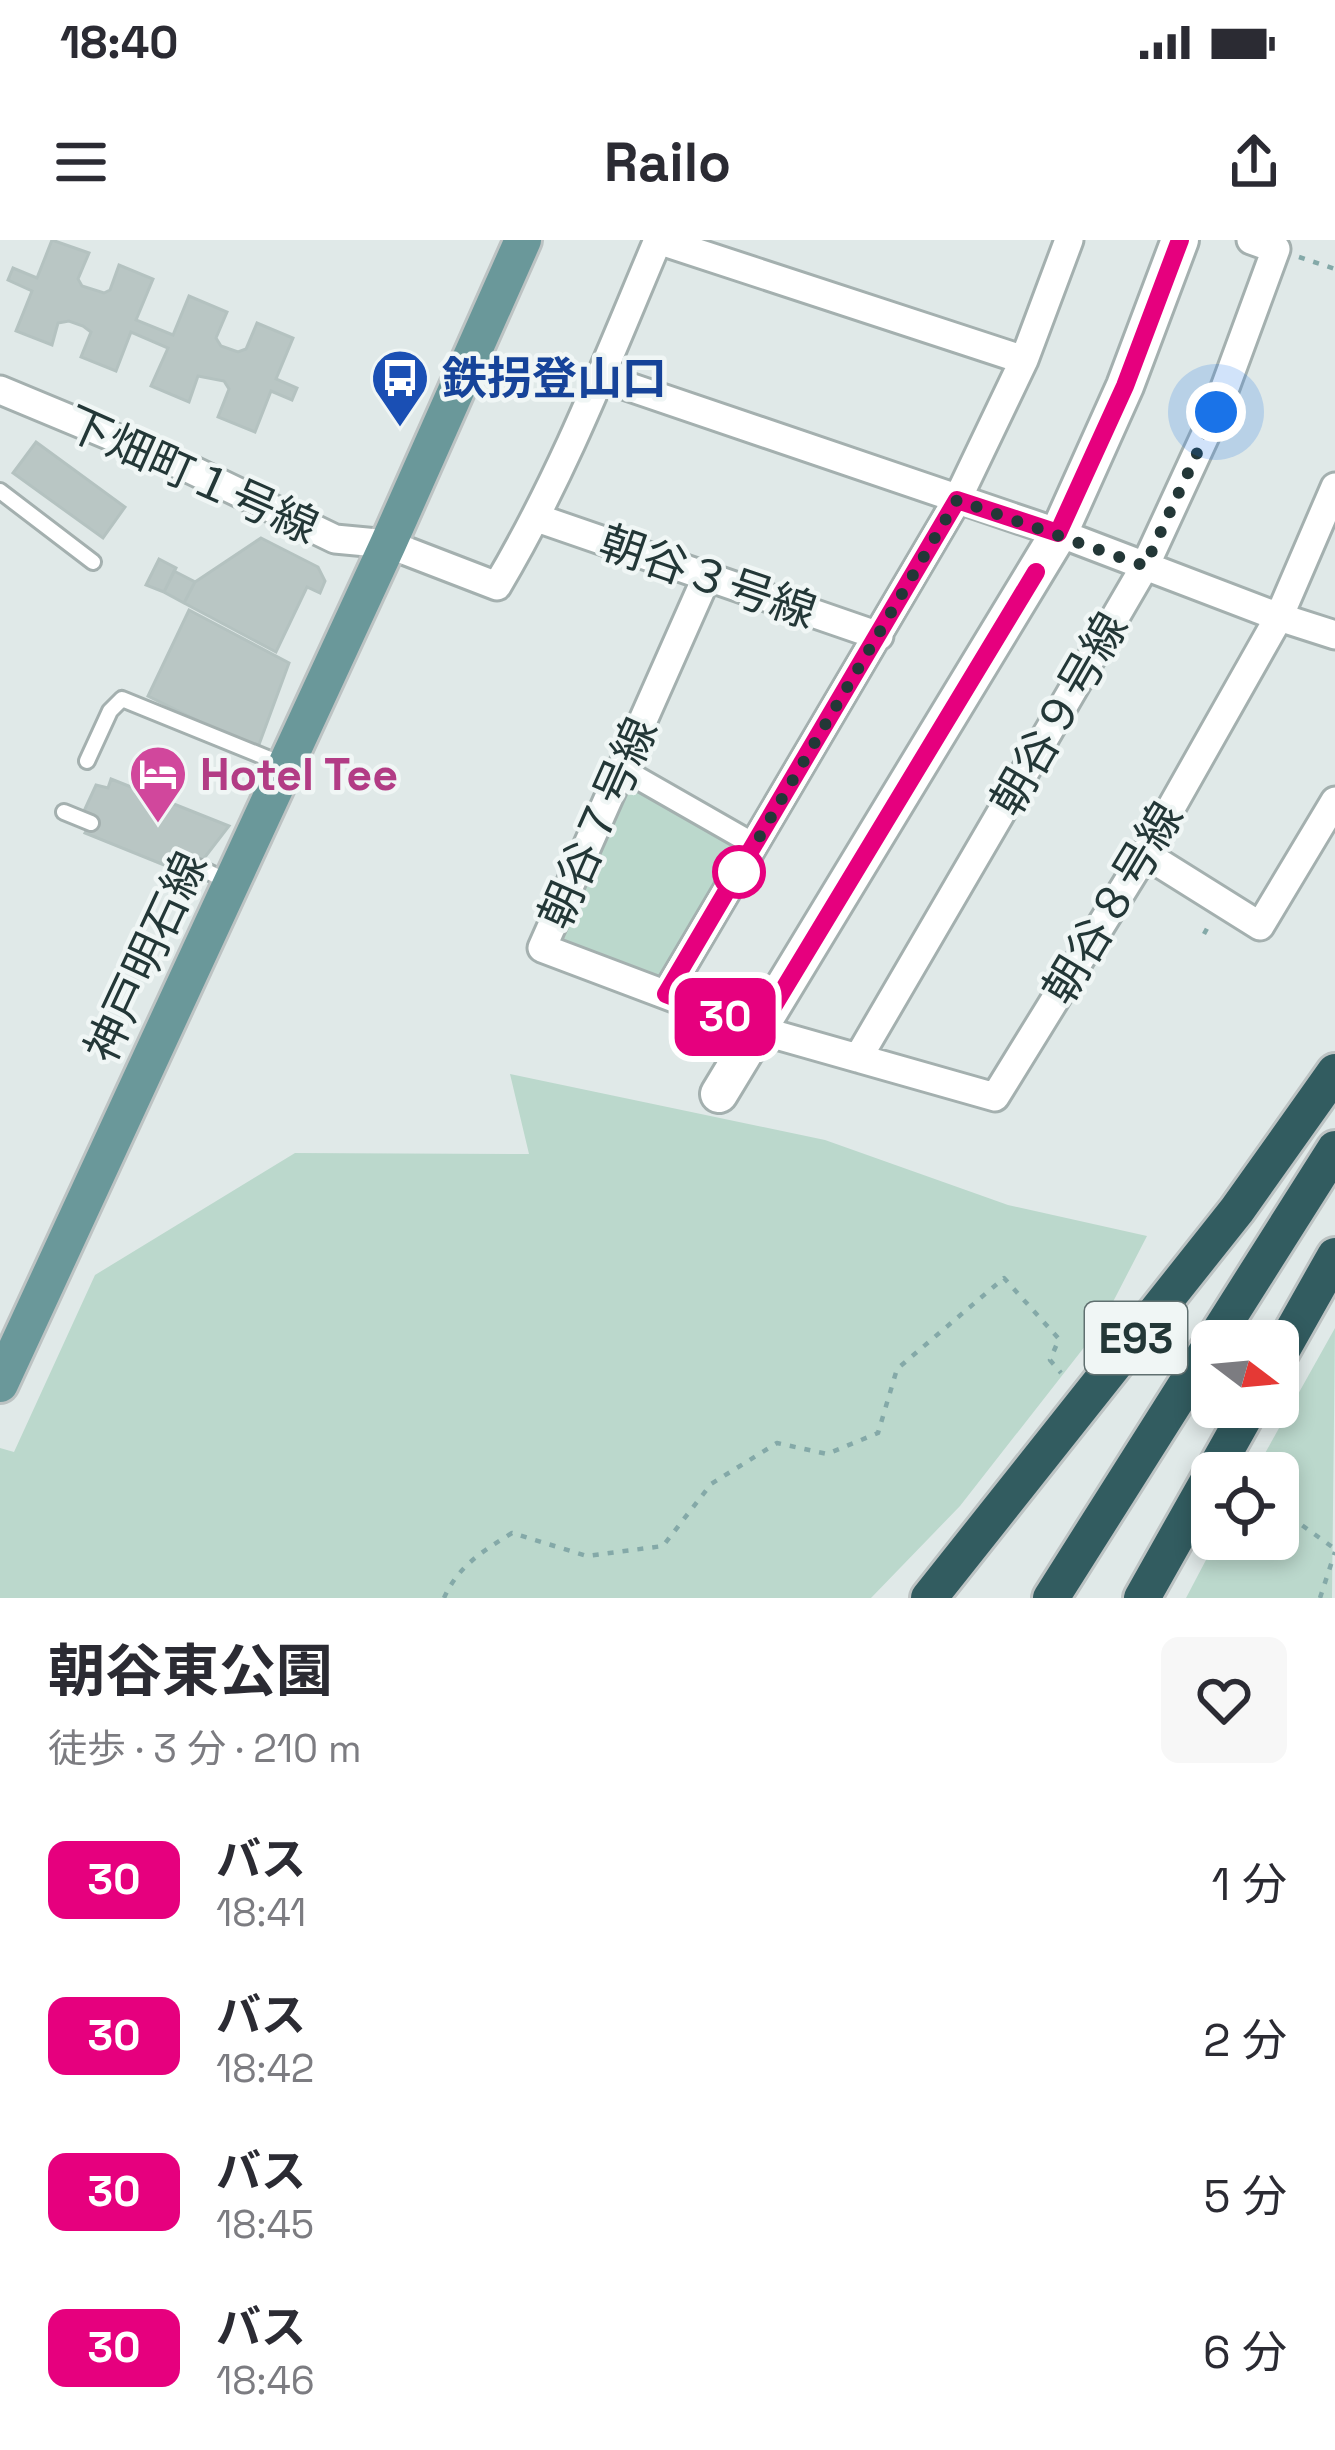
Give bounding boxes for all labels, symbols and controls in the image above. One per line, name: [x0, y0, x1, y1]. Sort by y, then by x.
text: 18:40: [60, 14, 179, 71]
text: Railo: [604, 128, 731, 197]
icon: menu: [48, 129, 114, 195]
icon: share: [1221, 129, 1287, 195]
bus stop icon: 鉄拐登山口: [369, 347, 431, 429]
place label: 鉄拐登山口: [442, 350, 667, 407]
your location: [1186, 382, 1246, 442]
street label: 下畑町１号線: [57, 394, 327, 556]
street label: 朝谷３号線: [592, 513, 824, 641]
street label: 朝谷９号線: [978, 602, 1140, 826]
street label: 朝谷７号線: [526, 709, 670, 937]
hotel icon: Hotel Tee: [127, 743, 189, 825]
place label: Hotel Tee: [200, 746, 398, 803]
street label: 朝谷８号線: [1031, 792, 1195, 1014]
street label: 神戸明石線: [73, 843, 219, 1071]
unlabelled marker: [714, 847, 764, 897]
line badge: 30: [671, 978, 779, 1056]
text: 30: [699, 990, 751, 1043]
road number: E93: [1085, 1302, 1187, 1374]
north arrow: [1191, 1320, 1299, 1428]
map controls: [1191, 1320, 1299, 1560]
button: locate: [1191, 1452, 1299, 1560]
text: 朝谷東公園: [48, 1635, 333, 1708]
button: heart: [1161, 1637, 1287, 1763]
text: 徒歩 · 3 分 · 210 m: [48, 1724, 362, 1773]
text: バス: [216, 1831, 306, 1888]
text: 30: [88, 1853, 140, 1906]
text: 1 分: [1212, 1856, 1287, 1913]
text: 18:41: [216, 1888, 306, 1937]
text: バス: [216, 1987, 306, 2044]
text: 30: [88, 2009, 140, 2062]
text: 2 分: [1203, 2012, 1287, 2069]
text: 18:42: [216, 2044, 314, 2093]
text: バス: [216, 2143, 306, 2200]
text: 30: [88, 2165, 140, 2218]
text: 5 分: [1203, 2168, 1287, 2225]
text: 18:45: [216, 2200, 314, 2249]
text: バス: [216, 2299, 306, 2356]
text: 30: [88, 2321, 140, 2374]
text: 6 分: [1203, 2324, 1287, 2381]
text: 18:46: [216, 2356, 315, 2405]

